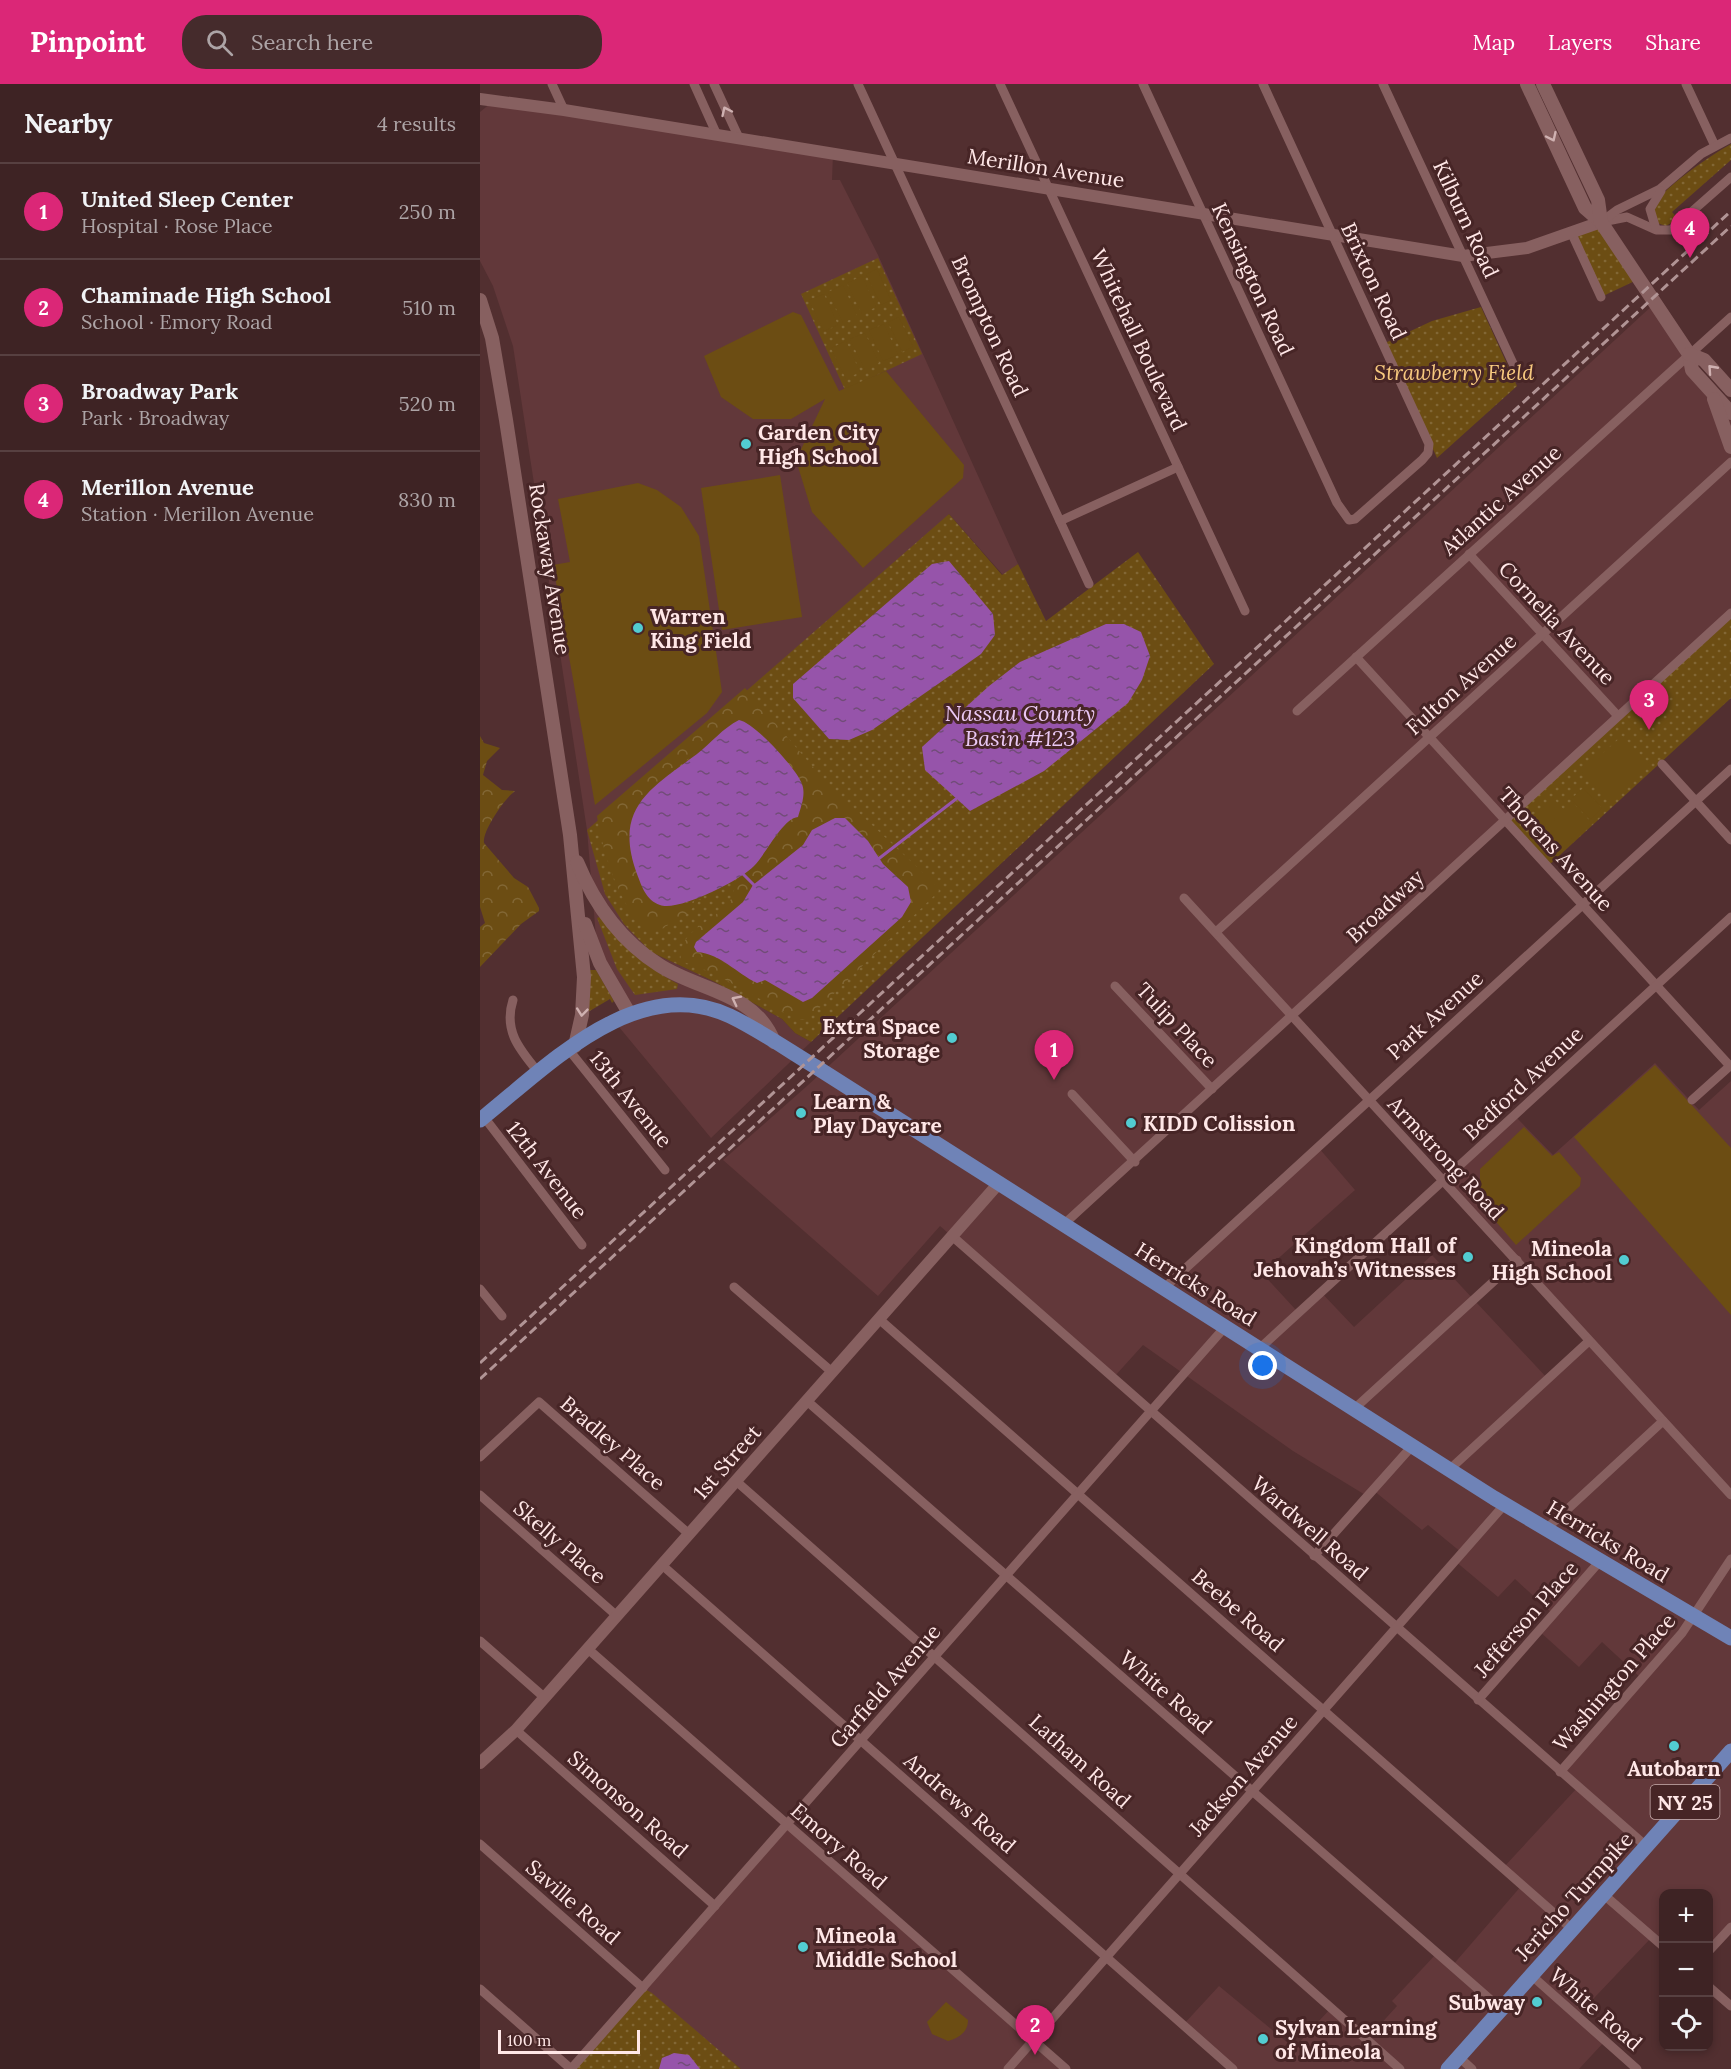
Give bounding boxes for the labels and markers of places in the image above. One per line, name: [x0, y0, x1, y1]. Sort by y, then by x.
pin: 4: [1670, 208, 1710, 258]
place label: Garden City High School: [758, 419, 879, 470]
marker: Garden City High School: [739, 437, 753, 451]
place label: Warren King Field: [650, 603, 751, 654]
marker: Warren King Field: [631, 621, 645, 635]
pin: 3: [1630, 680, 1668, 730]
place label: Extra Space Storage: [822, 1013, 940, 1064]
pin: 1: [1034, 1030, 1074, 1080]
marker: Extra Space Storage: [945, 1031, 959, 1045]
place label: Learn & Play Daycare: [813, 1088, 942, 1139]
marker: Learn & Play Daycare: [794, 1106, 808, 1120]
place label: KIDD Colission: [1143, 1110, 1295, 1137]
marker: KIDD Colission: [1124, 1116, 1138, 1130]
place label: Kingdom Hall of Jehovah’s Witnesses: [1254, 1232, 1457, 1283]
place label: Mineola High School: [1492, 1235, 1612, 1286]
marker: Kingdom Hall of Jehovah’s Witnesses: [1461, 1250, 1475, 1264]
marker: Mineola High School: [1617, 1253, 1631, 1267]
marker: Autobarn: [1667, 1739, 1681, 1753]
place label: Autobarn: [1627, 1755, 1721, 1782]
place label: Mineola Middle School: [815, 1922, 958, 1973]
marker: Mineola Middle School: [796, 1940, 810, 1954]
place label: Subway: [1448, 1989, 1525, 2016]
marker: Subway: [1530, 1995, 1544, 2009]
pin: 2: [1016, 2006, 1054, 2055]
place label: Sylvan Learning of Mineola: [1275, 2014, 1438, 2065]
marker: Sylvan Learning of Mineola: [1256, 2032, 1270, 2046]

